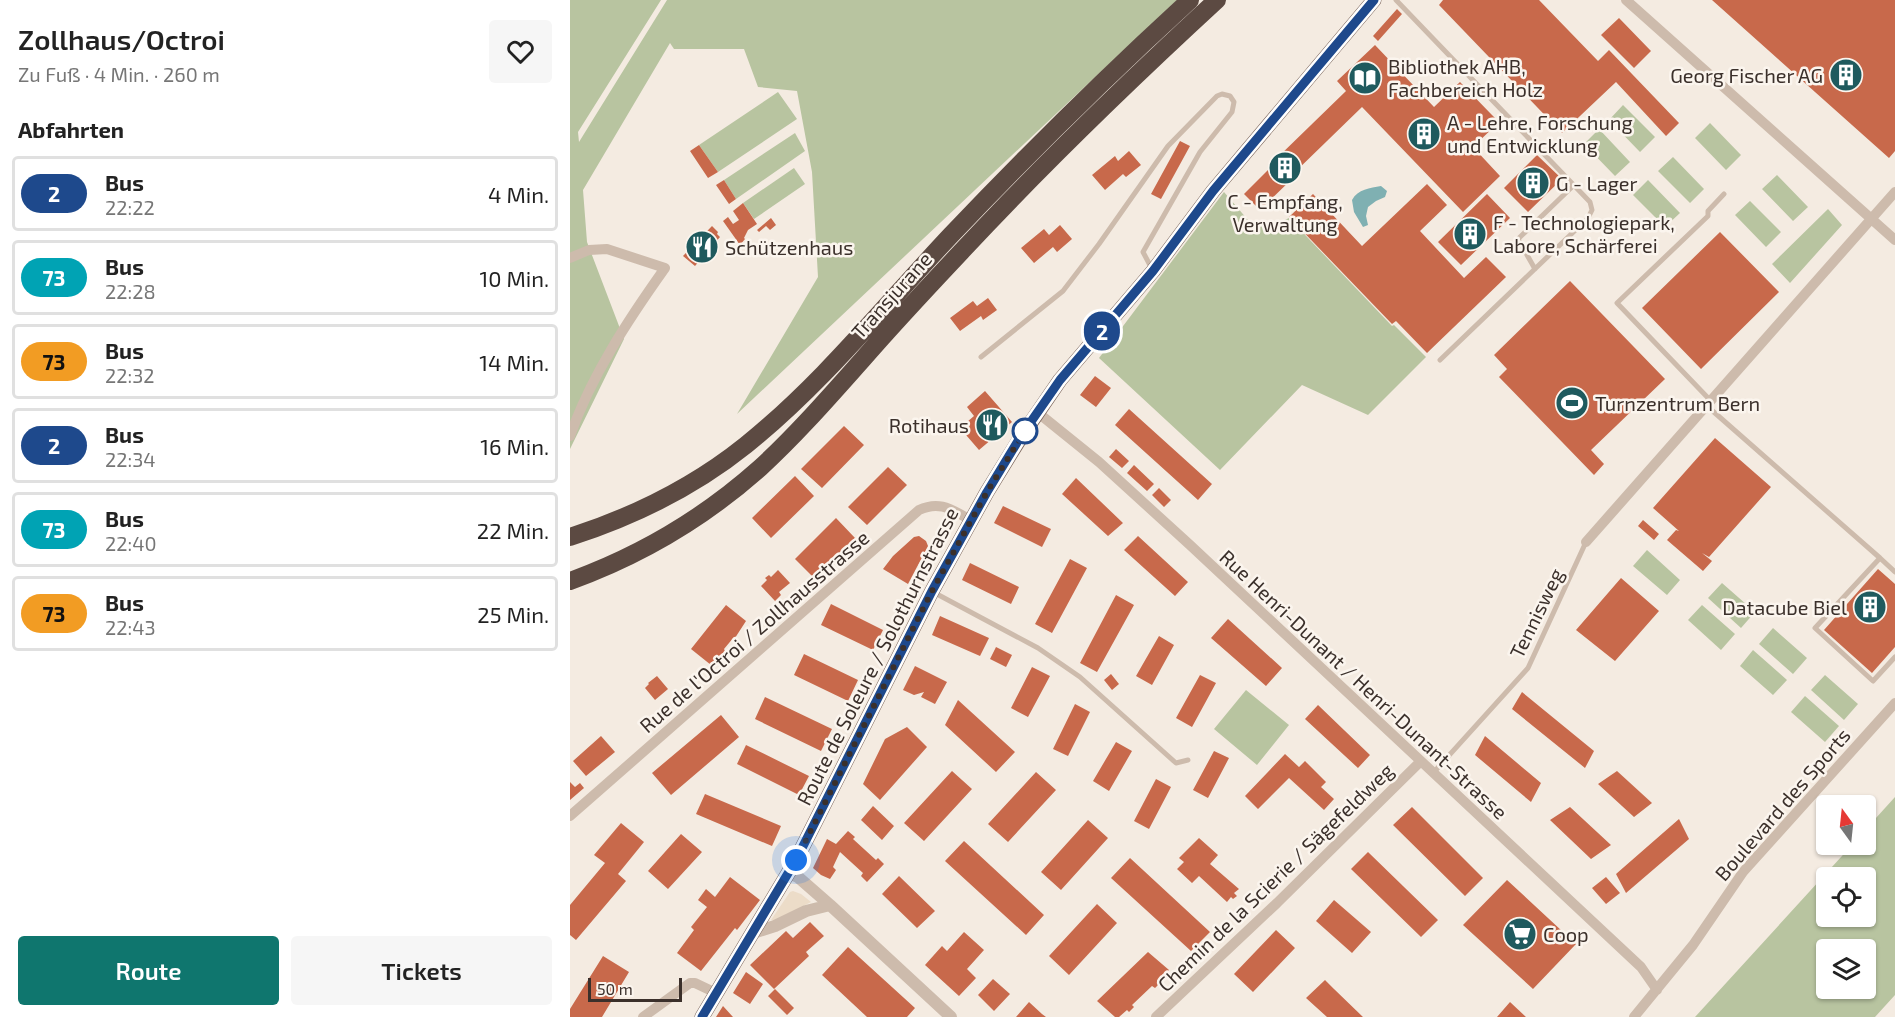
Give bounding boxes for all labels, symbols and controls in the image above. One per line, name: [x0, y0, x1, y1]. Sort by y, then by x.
button: heart: [489, 20, 552, 83]
text: Zollhaus/Octroi: [18, 22, 225, 56]
place label: Bibliothek AHB, Fachbereich Holz: [1388, 54, 1543, 101]
building icon: Georg Fischer AG: [1828, 57, 1864, 93]
library icon: Bibliothek AHB, Fachbereich Holz: [1347, 60, 1383, 96]
text: Zu Fuß · 4 Min. · 260 m: [18, 62, 220, 86]
place label: Georg Fischer AG: [1670, 63, 1823, 87]
place label: A - Lehre, Forschung und Entwicklung: [1447, 110, 1633, 157]
text: Abfahrten: [18, 116, 124, 142]
building icon: A - Lehre, Forschung und Entwicklung: [1406, 116, 1442, 152]
building icon: C - Empfang, Verwaltung: [1267, 150, 1303, 186]
building icon: G - Lager: [1515, 165, 1551, 201]
text: Bus: [105, 169, 144, 195]
place label: G - Lager: [1556, 171, 1638, 195]
text: 2: [48, 181, 60, 206]
text: 4 Min.: [488, 181, 549, 207]
place label: C - Empfang, Verwaltung: [1227, 189, 1343, 236]
text: 22:22: [105, 195, 155, 219]
place label: F - Technologiepark, Labore, Schärferei: [1493, 210, 1675, 257]
building icon: F - Technologiepark, Labore, Schärferei: [1452, 216, 1488, 252]
restaurant icon: Schützenhaus: [684, 229, 720, 265]
place label: Schützenhaus: [725, 235, 853, 259]
street label: Transjurane: [846, 247, 936, 343]
text: Bus: [105, 253, 144, 279]
text: 73: [43, 265, 66, 290]
text: 10 Min.: [480, 265, 549, 291]
text: 22:28: [105, 279, 156, 303]
line badge: 2: [1082, 312, 1122, 350]
text: 2: [1096, 319, 1108, 344]
text: Bus: [105, 337, 144, 363]
text: 73: [43, 349, 66, 374]
text: 14 Min.: [479, 349, 549, 375]
text: 22:32: [105, 363, 155, 387]
sports icon: Turnzentrum Bern: [1554, 385, 1590, 421]
place label: Turnzentrum Bern: [1595, 391, 1760, 415]
restaurant icon: Rotihaus: [974, 407, 1010, 443]
place label: Rotihaus: [889, 413, 969, 437]
unlabelled marker: [1012, 418, 1038, 444]
text: Bus: [105, 421, 144, 447]
text: 2: [48, 433, 60, 458]
text: 16 Min.: [480, 433, 549, 459]
text: 22:34: [105, 447, 156, 471]
street label: Route de Soleure / Solothurnstrasse: [791, 503, 963, 809]
text: Bus: [105, 505, 144, 531]
text: 73: [43, 517, 66, 542]
text: 22 Min.: [477, 517, 549, 543]
street label: Rue de l'Octroi / Zollhausstrasse: [634, 525, 874, 737]
text: 22:40: [105, 531, 157, 555]
street label: Rue Henri-Dunant / Henri-Dunant-Strasse: [1215, 544, 1513, 824]
street label: Tennisweg: [1504, 564, 1568, 662]
text: Bus: [105, 589, 144, 615]
building icon: Datacube Biel: [1852, 589, 1888, 625]
place label: Datacube Biel: [1722, 595, 1847, 619]
text: 73: [43, 601, 66, 626]
text: 25 Min.: [477, 601, 549, 627]
text: 22:43: [105, 615, 156, 639]
street label: Boulevard des Sports: [1709, 723, 1855, 885]
street label: Chemin de la Scierie / Sägefeldweg: [1152, 758, 1398, 996]
north arrow: [1816, 795, 1876, 855]
map controls: [1816, 795, 1876, 999]
your location: [781, 845, 811, 875]
button: locate: [1816, 867, 1876, 927]
supermarket icon: Coop: [1502, 916, 1538, 952]
place label: Coop: [1543, 922, 1589, 946]
button: Route: [18, 936, 279, 1005]
button: Tickets: [291, 936, 552, 1005]
button: layers: [1816, 939, 1876, 999]
scale bar: [588, 975, 682, 1002]
text: 50 m: [597, 979, 633, 998]

